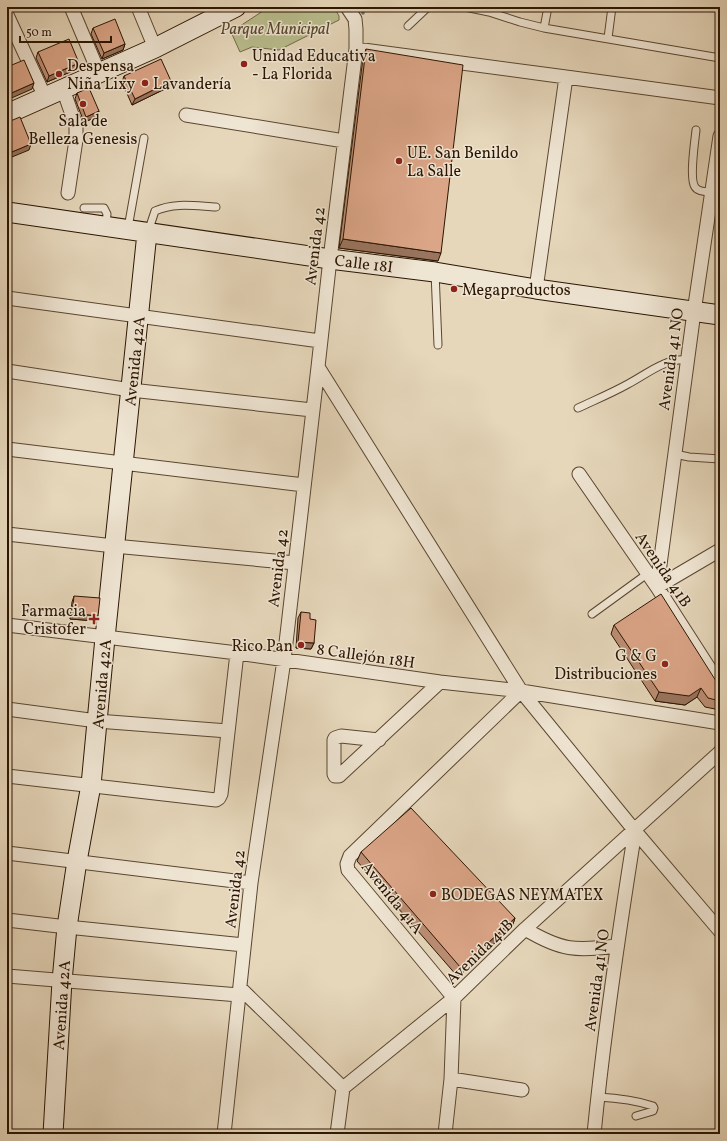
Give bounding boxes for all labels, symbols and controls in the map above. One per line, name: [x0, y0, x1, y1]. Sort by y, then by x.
scale bar: [20, 18, 111, 44]
park label: Parque Municipal: [220, 19, 330, 41]
text: 50 m: [26, 25, 52, 41]
place label: Unidad Educativa - La Florida: [252, 46, 376, 86]
place label: Despensa Niña Lixy: [67, 56, 136, 96]
marker: Unidad Educativa - La Florida: [239, 59, 249, 69]
marker: Despensa Niña Lixy: [54, 69, 64, 79]
place label: Lavandería: [153, 74, 232, 96]
marker: Lavandería: [140, 78, 150, 88]
marker: Sala de Belleza Genesis: [78, 99, 88, 109]
place label: Sala de Belleza Genesis: [29, 111, 138, 151]
place label: UE. San Benildo La Salle: [407, 143, 518, 183]
marker: UE. San Benildo La Salle: [394, 156, 404, 166]
street label: Avenida 42: [300, 206, 332, 287]
street label: Calle 18I: [333, 250, 394, 279]
place label: Megaproductos: [462, 280, 571, 302]
marker: Megaproductos: [449, 284, 459, 294]
street label: Avenida 41 NO: [654, 306, 690, 412]
street label: Avenida 42A: [120, 315, 152, 407]
street label: Avenida 42: [263, 528, 295, 609]
street label: Avenida 41B: [629, 528, 696, 612]
place label: Farmacia Cristofer: [21, 601, 86, 641]
marker: Farmacia Cristofer: [89, 614, 99, 624]
place label: Rico Pan: [232, 636, 293, 658]
street label: Avenida 42A: [88, 638, 118, 730]
street label: 8 Callejón 18H: [315, 639, 416, 675]
marker: Rico Pan: [296, 640, 306, 650]
place label: G & G Distribuciones: [554, 646, 657, 686]
marker: G & G Distribuciones: [660, 659, 670, 669]
street label: Avenida 42: [220, 849, 252, 930]
street label: Avenida 41A: [355, 857, 428, 939]
place label: BODEGAS NEYMATEX: [441, 885, 604, 907]
marker: BODEGAS NEYMATEX: [428, 889, 438, 899]
street label: Avenida 41B: [442, 914, 519, 990]
street label: Avenida 41 NO: [580, 927, 616, 1033]
street label: Avenida 42A: [49, 959, 77, 1051]

